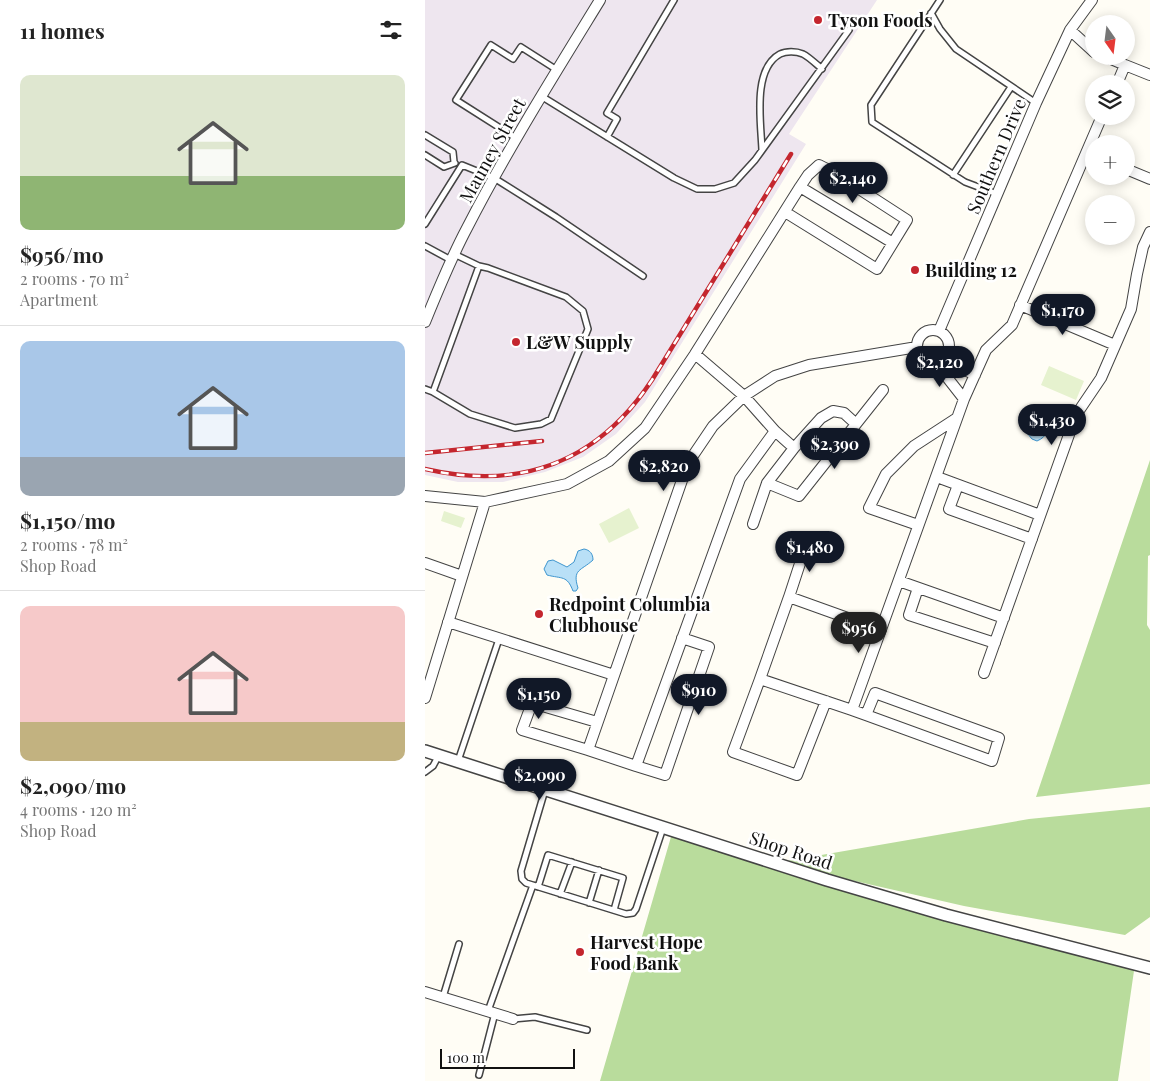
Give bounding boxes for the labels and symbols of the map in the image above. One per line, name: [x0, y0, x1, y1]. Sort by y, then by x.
place label: Tyson Foods: [828, 8, 933, 32]
marker: Tyson Foods: [812, 14, 824, 26]
north arrow: [1085, 15, 1135, 65]
street label: Mauney Street: [453, 93, 531, 207]
street label: Southern Drive: [961, 95, 1031, 217]
pin: $2,140: [812, 162, 894, 204]
place label: Building 12: [925, 258, 1017, 282]
marker: Building 12: [909, 264, 921, 276]
pin: $1,170: [1022, 294, 1104, 336]
place label: L&W Supply: [526, 330, 633, 354]
marker: L&W Supply: [510, 336, 522, 348]
pin: $2,120: [899, 346, 981, 388]
pin: $1,430: [1011, 404, 1093, 446]
pin: $2,390: [794, 428, 876, 470]
pin: $2,820: [623, 450, 705, 492]
pin: $1,480: [769, 530, 851, 573]
place label: Redpoint Columbia Clubhouse: [549, 592, 711, 637]
marker: Redpoint Columbia Clubhouse: [533, 608, 545, 620]
pin: $956: [829, 612, 889, 654]
pin: $910: [669, 674, 729, 716]
pin: $1,150: [498, 678, 580, 720]
pin: $2,090: [499, 758, 581, 801]
street label: Shop Road: [746, 825, 836, 875]
place label: Harvest Hope Food Bank: [590, 930, 703, 975]
marker: Harvest Hope Food Bank: [574, 946, 586, 958]
scale bar: [440, 1046, 575, 1069]

